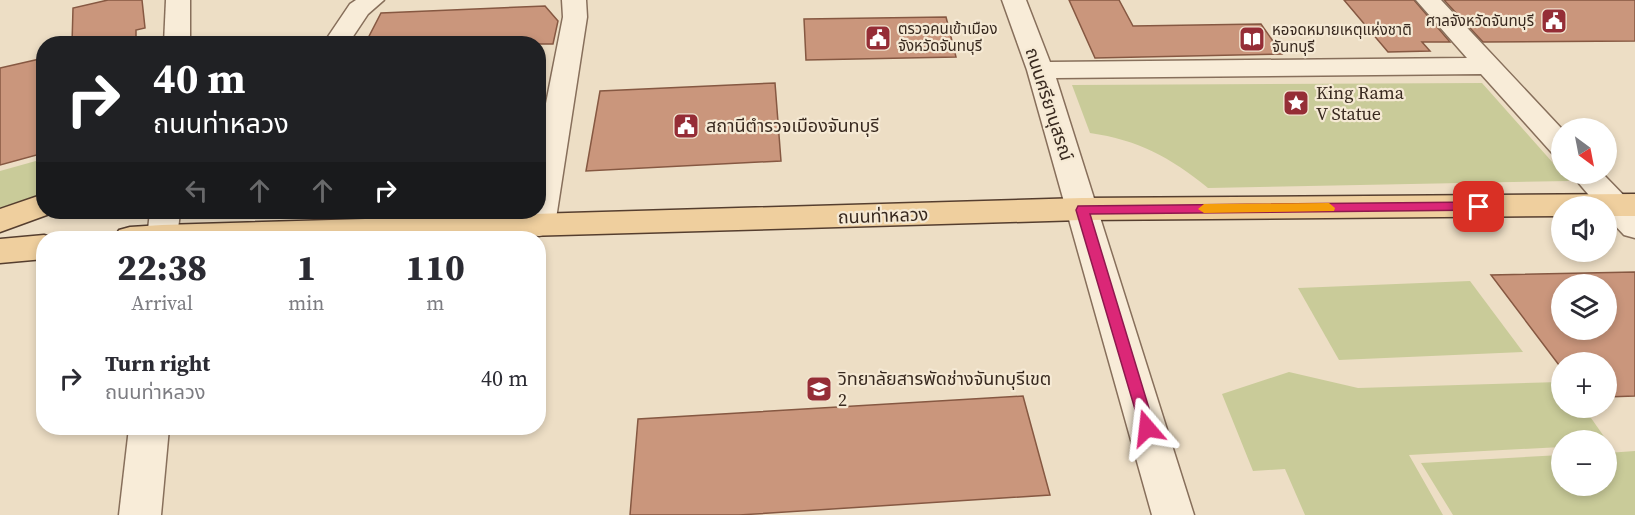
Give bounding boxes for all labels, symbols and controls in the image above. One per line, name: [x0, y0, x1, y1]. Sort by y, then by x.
public building icon: ศาลจังหวัดจันทบุรี: [1539, 6, 1569, 36]
place label: ศาลจังหวัดจันทบุรี: [1426, 10, 1534, 31]
place label: ตรวจคนเข้าเมือง จังหวัดจันทบุรี: [898, 18, 997, 56]
place label: หอจดหมายเหตุแห่งชาติ จันทบุรี: [1272, 19, 1412, 57]
public building icon: ตรวจคนเข้าเมือง จังหวัดจันทบุรี: [863, 23, 893, 53]
library icon: หอจดหมายเหตุแห่งชาติ จันทบุรี: [1237, 24, 1267, 54]
street label: ถนนศรียานุสรณ์: [1019, 44, 1080, 164]
text: 40 m: [153, 49, 246, 107]
icon: right: [54, 60, 132, 138]
place label: King Rama V Statue: [1316, 80, 1405, 126]
place icon: King Rama V Statue: [1281, 88, 1311, 118]
text: ถนนท่าหลวง: [153, 105, 289, 142]
public building icon: สถานีตำรวจเมืองจันทบุรี: [671, 111, 701, 141]
place label: สถานีตำรวจเมืองจันทบุรี: [706, 113, 879, 138]
north arrow: [1551, 118, 1617, 184]
map controls: [1551, 118, 1617, 496]
icon: left: [180, 174, 213, 207]
icon: ahead: [243, 174, 276, 207]
icon: ahead: [306, 174, 339, 207]
icon: right: [369, 174, 402, 207]
pin: [1453, 181, 1504, 232]
icon: arrive: [1462, 190, 1495, 223]
button: sound: [1551, 196, 1617, 262]
street label: ถนนท่าหลวง: [837, 201, 929, 230]
text: 22:38: [117, 243, 207, 292]
text: 1: [296, 243, 316, 292]
text: 110: [405, 243, 465, 292]
button: layers: [1551, 274, 1617, 340]
text: Arrival: [131, 289, 193, 317]
text: min: [288, 289, 324, 317]
text: m: [426, 289, 444, 317]
text: Turn right: [105, 348, 210, 378]
button: +: [1551, 352, 1617, 418]
icon: right: [54, 362, 87, 395]
text: 40 m: [481, 363, 528, 393]
place label: วิทยาลัยสารพัดช่างจันทบุรีเขต 2: [837, 366, 1051, 412]
school or university icon: วิทยาลัยสารพัดช่างจันทบุรีเขต 2: [804, 374, 834, 404]
text: ถนนท่าหลวง: [105, 378, 206, 406]
position arrow: [1115, 396, 1179, 460]
button: −: [1551, 430, 1617, 496]

